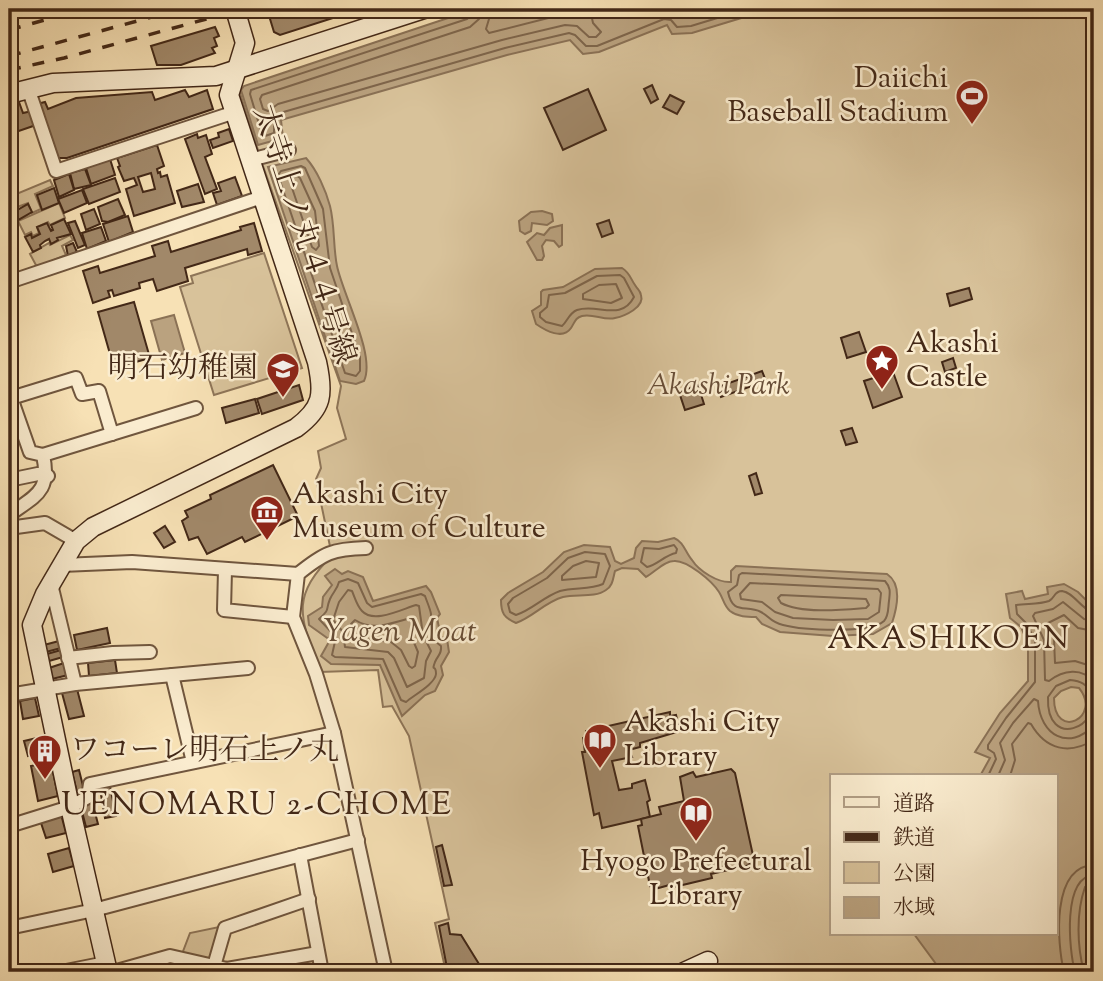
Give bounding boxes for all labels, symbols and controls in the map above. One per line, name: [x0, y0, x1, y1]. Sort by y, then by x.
place label: Daiichi Baseball Stadium: [727, 58, 948, 135]
sports icon: Daiichi Baseball Stadium: [953, 77, 991, 126]
street label: 太寺上ノ丸４４号線: [241, 100, 365, 370]
place label: Akashi Castle: [906, 323, 998, 400]
place icon: Akashi Castle: [863, 342, 901, 391]
place label: 明石幼稚園: [108, 348, 258, 391]
school or university icon: 明石幼稚園: [264, 350, 302, 399]
park label: Akashi Park: [646, 365, 790, 408]
place label: Akashi City Museum of Culture: [292, 474, 546, 551]
museum icon: Akashi City Museum of Culture: [248, 493, 286, 542]
water label: Yagen Moat: [323, 610, 477, 656]
district label: AKASHIKOEN: [827, 617, 1071, 663]
place label: Akashi City Library: [624, 702, 780, 779]
library icon: Akashi City Library: [581, 721, 619, 770]
place label: ワコーレ明石上ノ丸: [70, 730, 339, 773]
building icon: ワコーレ明石上ノ丸: [26, 732, 64, 781]
legend: [830, 774, 1058, 936]
district label: UENOMARU 2-CHOME: [61, 783, 453, 829]
text: 道路: [893, 790, 935, 820]
library icon: Hyogo Prefectural Library: [677, 794, 715, 843]
text: 鉄道: [893, 824, 935, 854]
place label: Hyogo Prefectural Library: [580, 841, 812, 918]
text: 公園: [893, 860, 935, 890]
text: 水域: [893, 894, 935, 924]

